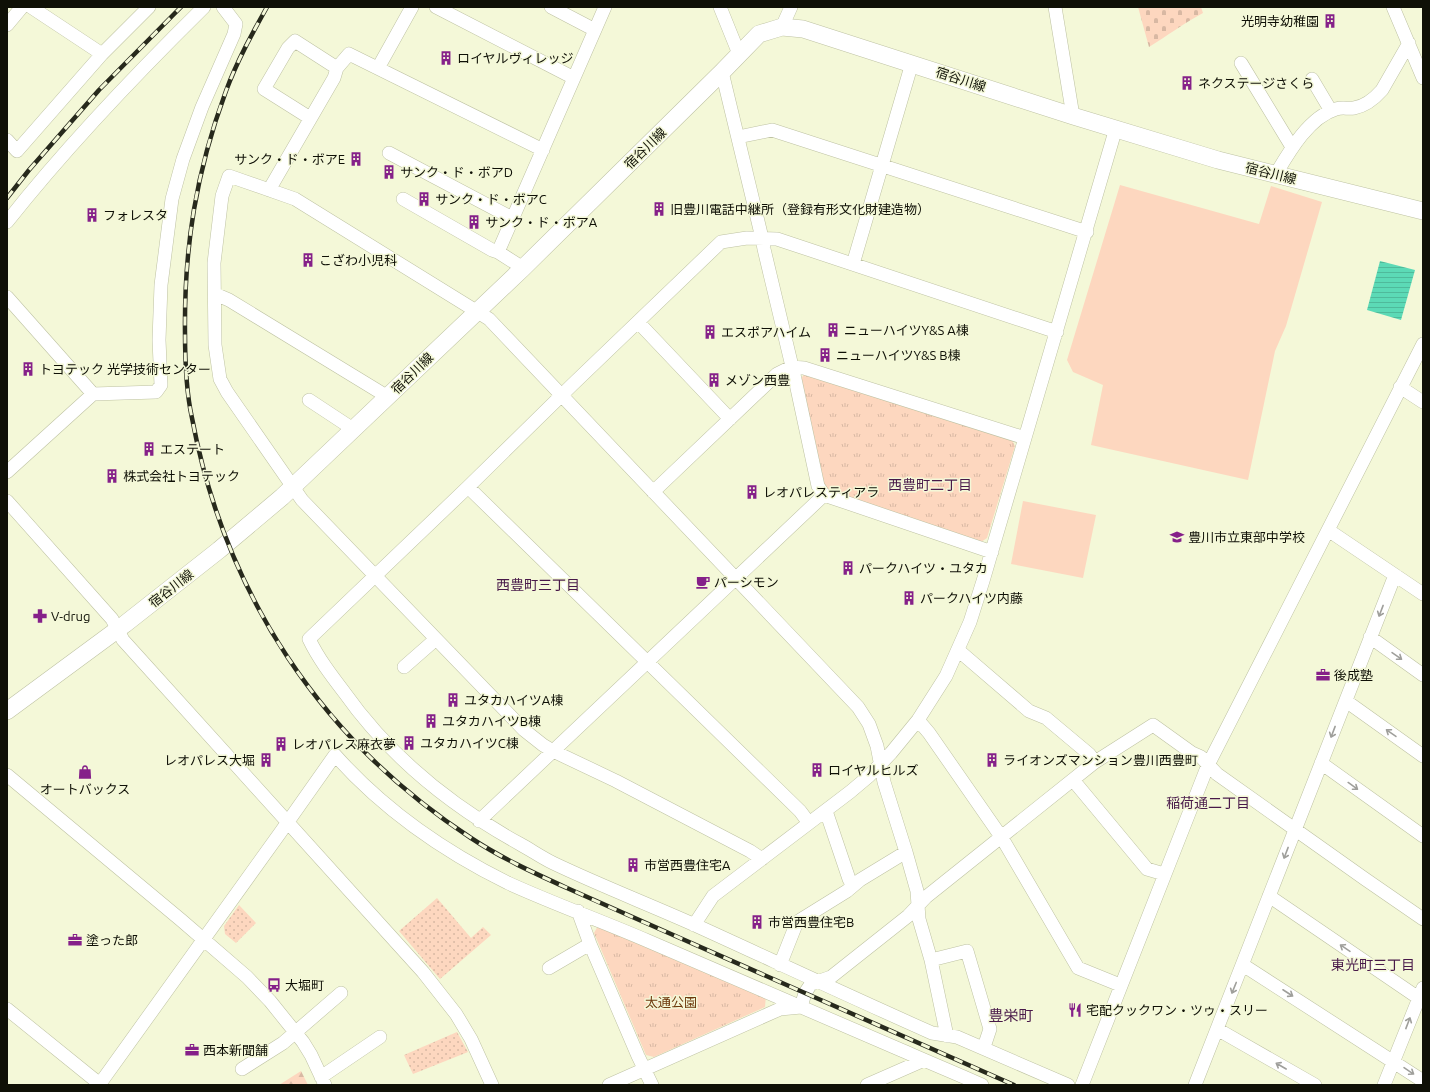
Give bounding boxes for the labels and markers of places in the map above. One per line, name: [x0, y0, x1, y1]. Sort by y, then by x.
building icon: 光明寺幼稚園: [1322, 13, 1338, 29]
place label: 光明寺幼稚園: [1241, 14, 1319, 28]
building icon: ロイヤルヴィレッジ: [438, 50, 454, 66]
place label: ロイヤルヴィレッジ: [457, 51, 574, 65]
building icon: ネクステージさくら: [1179, 75, 1195, 91]
place label: ネクステージさくら: [1198, 76, 1314, 90]
building icon: サンク・ド・ボアE: [348, 151, 364, 167]
place label: サンク・ド・ボアE: [234, 152, 345, 166]
building icon: サンク・ド・ボアD: [381, 164, 397, 180]
place label: サンク・ド・ボアD: [400, 165, 513, 179]
building icon: サンク・ド・ボアC: [416, 191, 432, 207]
place label: サンク・ド・ボアC: [435, 192, 547, 206]
building icon: 旧豊川電話中継所（登録有形文化財建造物）: [651, 201, 667, 217]
place label: 旧豊川電話中継所（登録有形文化財建造物）: [670, 202, 930, 216]
building icon: フォレスタ: [84, 207, 100, 223]
place label: フォレスタ: [103, 208, 168, 222]
building icon: サンク・ド・ボアA: [466, 214, 482, 230]
place label: サンク・ド・ボアA: [485, 215, 598, 229]
building icon: こざわ小児科: [300, 252, 316, 268]
place label: こざわ小児科: [319, 253, 397, 267]
building icon: ニューハイツY&S A棟: [825, 322, 841, 338]
place label: ニューハイツY&S A棟: [844, 323, 969, 337]
building icon: エスポアハイム: [702, 324, 718, 340]
place label: エスポアハイム: [721, 325, 811, 339]
building icon: ニューハイツY&S B棟: [817, 347, 833, 363]
place label: ニューハイツY&S B棟: [836, 348, 961, 362]
building icon: トヨテック 光学技術センター: [20, 361, 36, 377]
place label: トヨテック 光学技術センター: [39, 362, 211, 376]
building icon: メゾン西豊: [706, 372, 722, 388]
place label: メゾン西豊: [725, 373, 790, 387]
building icon: エステート: [141, 441, 157, 457]
place label: エステート: [160, 442, 225, 456]
building icon: 株式会社トヨテック: [104, 468, 120, 484]
place label: 株式会社トヨテック: [123, 469, 240, 483]
building icon: レオパレスティアラ: [744, 484, 760, 500]
place label: レオパレスティアラ: [763, 485, 879, 499]
school or university icon: 豊川市立東部中学校: [1169, 529, 1185, 545]
place label: 豊川市立東部中学校: [1188, 530, 1305, 544]
building icon: パークハイツ・ユタカ: [840, 560, 856, 576]
place label: パークハイツ・ユタカ: [859, 561, 988, 575]
cafe icon: パーシモン: [695, 574, 711, 590]
place label: パーシモン: [714, 575, 779, 589]
building icon: パークハイツ内藤: [901, 590, 917, 606]
place label: パークハイツ内藤: [920, 591, 1023, 605]
pharmacy icon: V-drug: [32, 608, 48, 624]
place label: V-drug: [51, 609, 90, 623]
office icon: 後成塾: [1315, 667, 1331, 683]
place label: 後成塾: [1334, 668, 1373, 682]
building icon: ユタカハイツA棟: [445, 692, 461, 708]
place label: ユタカハイツA棟: [464, 693, 563, 707]
building icon: ユタカハイツB棟: [423, 713, 439, 729]
place label: ユタカハイツB棟: [442, 714, 541, 728]
building icon: ユタカハイツC棟: [401, 735, 417, 751]
building icon: レオパレス麻衣夢: [273, 736, 289, 752]
place label: ユタカハイツC棟: [420, 736, 519, 750]
place label: レオパレス麻衣夢: [292, 737, 396, 751]
building icon: レオパレス大堀: [258, 752, 274, 768]
building icon: ライオンズマンション豊川西豊町: [984, 752, 1000, 768]
place label: レオパレス大堀: [164, 753, 255, 767]
place label: ライオンズマンション豊川西豊町: [1003, 753, 1198, 767]
building icon: ロイヤルヒルズ: [809, 762, 825, 778]
place label: ロイヤルヒルズ: [828, 763, 919, 777]
shop icon: オートバックス: [77, 764, 93, 780]
place label: オートバックス: [40, 782, 130, 796]
building icon: 市営西豊住宅A: [625, 857, 641, 873]
place label: 市営西豊住宅A: [644, 858, 731, 872]
building icon: 市営西豊住宅B: [749, 914, 765, 930]
place label: 市営西豊住宅B: [768, 915, 854, 929]
office icon: 塗った郎: [67, 932, 83, 948]
place label: 塗った郎: [86, 933, 138, 947]
bus stop icon: 大堀町: [266, 977, 282, 993]
place label: 大堀町: [285, 978, 324, 992]
restaurant icon: 宅配クックワン・ツゥ・スリー: [1067, 1002, 1083, 1018]
place label: 宅配クックワン・ツゥ・スリー: [1086, 1003, 1268, 1017]
office icon: 西本新聞舗: [184, 1042, 200, 1058]
place label: 西本新聞舗: [203, 1043, 268, 1057]

